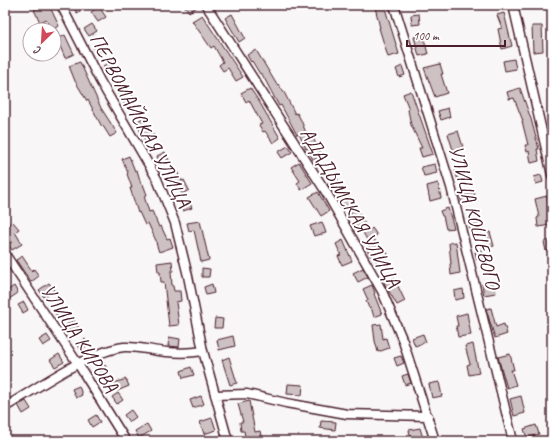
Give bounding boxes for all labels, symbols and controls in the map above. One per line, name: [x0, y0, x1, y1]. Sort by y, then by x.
north arrow: [22, 22, 62, 62]
scale bar: [407, 22, 505, 48]
text: 100 m: [413, 28, 440, 44]
street label: ПЕРВОМАЙСКАЯ УЛИЦА: [84, 29, 197, 212]
text: С: [31, 43, 43, 59]
street label: АДАДЫМСКАЯ УЛИЦА: [295, 123, 407, 292]
street label: УЛИЦА КОШЕВОГО: [443, 143, 506, 294]
street label: УЛИЦА КИРОВА: [35, 280, 124, 398]

